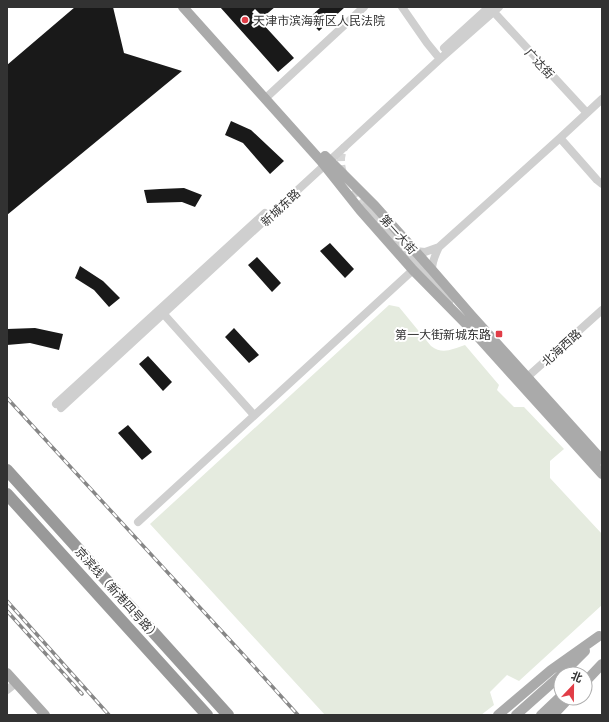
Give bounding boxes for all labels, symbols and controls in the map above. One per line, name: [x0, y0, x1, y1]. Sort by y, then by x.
place label: 天津市滨海新区人民法院: [253, 13, 385, 27]
marker: 天津市滨海新区人民法院: [240, 15, 250, 25]
street label: 广达街: [523, 45, 557, 81]
street label: 新城东路: [258, 186, 302, 228]
street label: 第一大街: [378, 211, 420, 257]
street label: 北海西路: [538, 326, 584, 368]
place label: 第一大街新城东路: [395, 327, 491, 341]
marker: 第一大街新城东路: [494, 329, 504, 339]
street label: 京滨线（新港四号路）: [73, 544, 163, 642]
north arrow: [553, 666, 593, 706]
text: 北: [569, 668, 584, 684]

